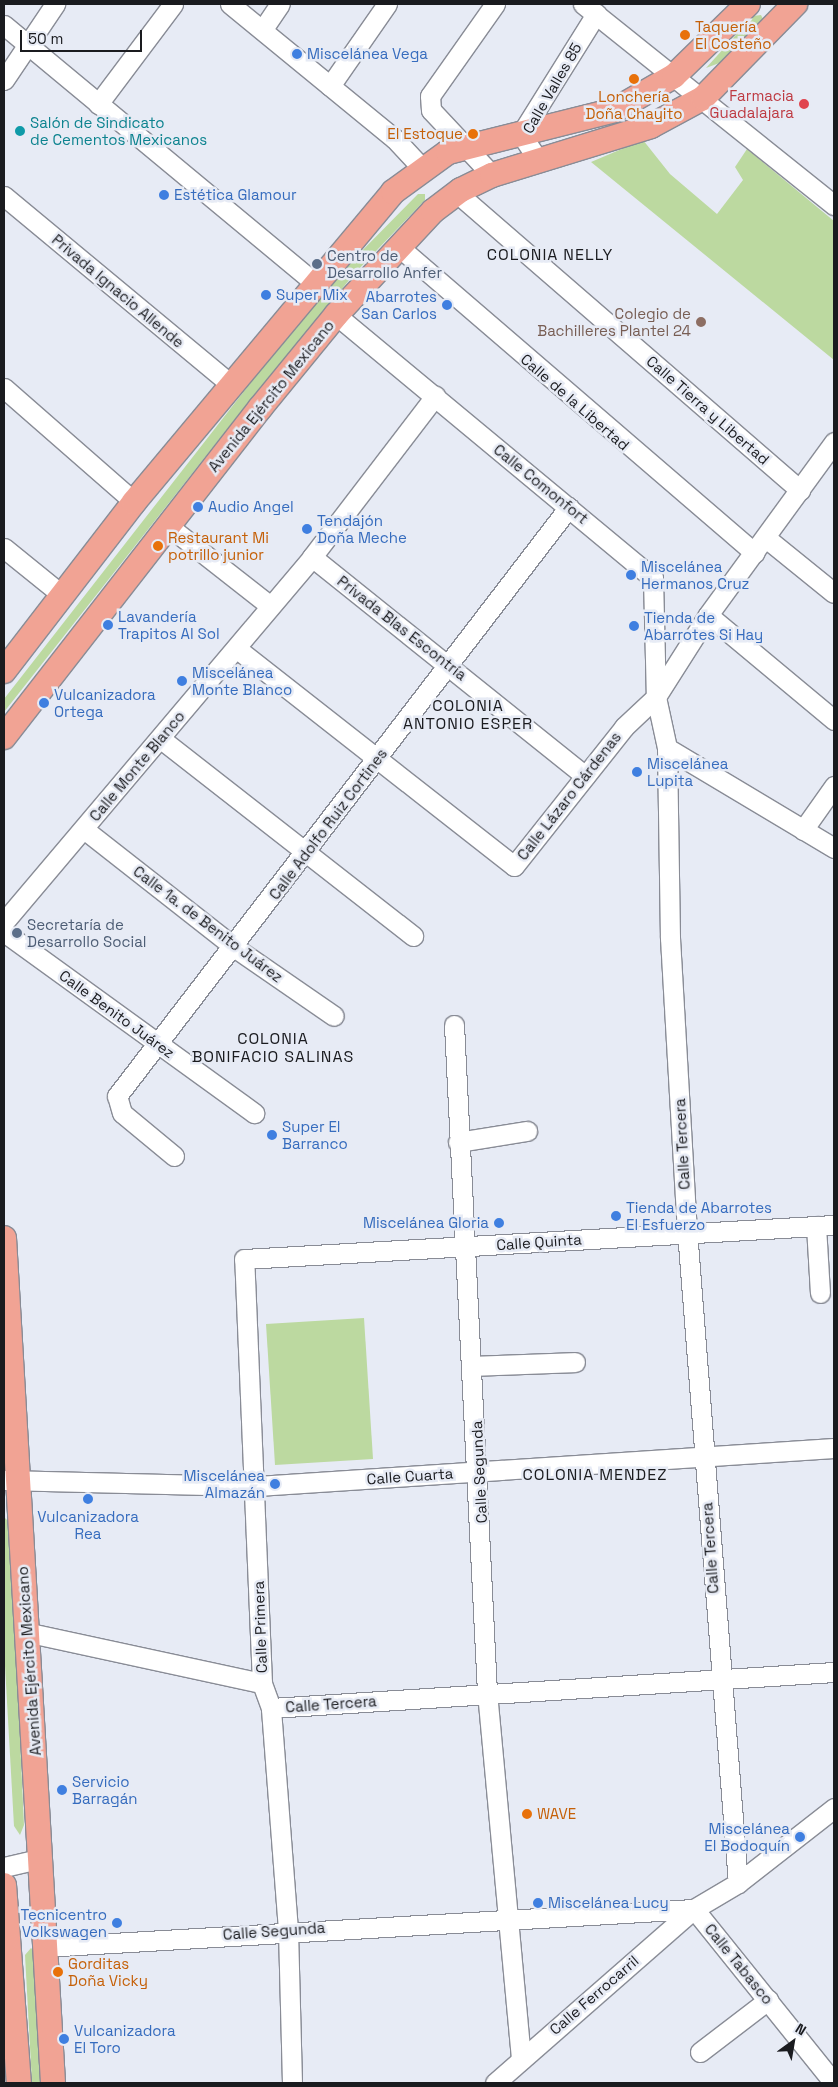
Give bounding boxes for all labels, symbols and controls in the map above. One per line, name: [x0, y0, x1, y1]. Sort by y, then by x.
place label: Taquería El Costeño: [695, 17, 772, 52]
scale bar: [22, 20, 145, 52]
text: 50 m: [28, 29, 63, 48]
marker: Taquería El Costeño: [679, 29, 691, 41]
street label: Calle Valles 85: [519, 39, 585, 137]
place label: Miscelánea Vega: [307, 45, 428, 63]
marker: Miscelánea Vega: [291, 48, 303, 60]
marker: Lonchería Doña Chayito: [628, 73, 640, 85]
place label: Farmacia Guadalajara: [710, 86, 794, 121]
place label: Lonchería Doña Chayito: [586, 87, 682, 122]
marker: Farmacia Guadalajara: [798, 98, 810, 110]
place label: Salón de Sindicato de Cementos Mexicanos: [30, 113, 207, 148]
marker: Salón de Sindicato de Cementos Mexicanos: [14, 125, 26, 137]
place label: El Estoque: [387, 125, 463, 143]
marker: El Estoque: [467, 128, 479, 140]
place label: Estética Glamour: [174, 186, 297, 204]
marker: Estética Glamour: [158, 189, 170, 201]
street label: Privada Ignacio Allende: [48, 230, 188, 352]
district label: COLONIA NELLY: [485, 245, 615, 265]
place label: Centro de Desarrollo Anfer: [327, 246, 442, 281]
marker: Centro de Desarrollo Anfer: [311, 258, 323, 270]
place label: Super Mix: [276, 286, 348, 304]
place label: Abarrotes San Carlos: [361, 287, 437, 322]
marker: Super Mix: [260, 289, 272, 301]
marker: Abarrotes San Carlos: [441, 299, 453, 311]
place label: Colegio de Bachilleres Plantel 24: [537, 304, 691, 339]
marker: Colegio de Bachilleres Plantel 24: [695, 316, 707, 328]
street label: Avenida Ejército Mexicano: [204, 317, 338, 475]
street label: Calle de la Libertad: [517, 350, 633, 454]
street label: Calle Tierra y Libertad: [643, 352, 773, 468]
street label: Calle Comonfort: [490, 440, 592, 528]
place label: Audio Angel: [208, 498, 294, 516]
marker: Audio Angel: [192, 501, 204, 513]
place label: Tendajón Doña Meche: [317, 511, 407, 546]
marker: Tendajón Doña Meche: [301, 523, 313, 535]
place label: Restaurant Mi potrillo junior: [168, 528, 269, 563]
marker: Restaurant Mi potrillo junior: [152, 540, 164, 552]
place label: Miscelánea Hermanos Cruz: [641, 557, 749, 592]
marker: Miscelánea Hermanos Cruz: [625, 569, 637, 581]
street label: Privada Blas Escontría: [334, 572, 470, 684]
place label: Lavandería Trapitos Al Sol: [118, 607, 220, 642]
place label: Tienda de Abarrotes Si Hay: [644, 608, 763, 643]
marker: Lavandería Trapitos Al Sol: [102, 619, 114, 631]
marker: Tienda de Abarrotes Si Hay: [628, 620, 640, 632]
place label: Miscelánea Monte Blanco: [192, 663, 292, 698]
marker: Miscelánea Monte Blanco: [176, 675, 188, 687]
place label: Vulcanizadora Ortega: [54, 685, 156, 720]
district label: COLONIA ANTONIO ESPER: [401, 696, 535, 734]
marker: Vulcanizadora Ortega: [38, 697, 50, 709]
street label: Calle Monte Blanco: [86, 707, 188, 825]
street label: Calle Lázaro Cárdenas: [513, 728, 625, 864]
street label: Calle Adolfo Ruiz Cortines: [265, 745, 391, 903]
place label: Miscelánea Lupita: [647, 754, 728, 789]
marker: Miscelánea Lupita: [631, 766, 643, 778]
street label: Calle 1a. de Benito Juárez: [130, 862, 286, 986]
place label: Secretaría de Desarrollo Social: [27, 915, 146, 950]
marker: Secretaría de Desarrollo Social: [11, 927, 23, 939]
street label: Calle Benito Juárez: [56, 966, 178, 1062]
district label: COLONIA BONIFACIO SALINAS: [190, 1029, 356, 1067]
street label: Calle Tercera: [671, 1098, 693, 1190]
place label: Super El Barranco: [282, 1117, 348, 1152]
marker: Super El Barranco: [266, 1129, 278, 1141]
place label: Tienda de Abarrotes El Esfuerzo: [626, 1198, 772, 1233]
marker: Tienda de Abarrotes El Esfuerzo: [610, 1210, 622, 1222]
place label: Miscelánea Gloria: [363, 1214, 489, 1232]
marker: Miscelánea Gloria: [493, 1217, 505, 1229]
street label: Calle Quinta: [496, 1230, 582, 1254]
street label: Calle Segunda: [467, 1420, 491, 1524]
street label: Calle Cuarta: [366, 1464, 454, 1488]
district label: COLONIA MENDEZ: [521, 1465, 669, 1485]
place label: Miscelánea Almazán: [184, 1466, 265, 1501]
marker: Miscelánea Almazán: [269, 1478, 281, 1490]
marker: Vulcanizadora Rea: [82, 1493, 94, 1505]
street label: Calle Tercera: [698, 1502, 722, 1594]
place label: Vulcanizadora Rea: [37, 1507, 139, 1542]
street label: Avenida Ejército Mexicano: [13, 1566, 45, 1756]
street label: Calle Primera: [249, 1580, 271, 1674]
street label: Calle Tercera: [285, 1692, 377, 1716]
place label: Servicio Barragán: [72, 1772, 137, 1807]
marker: Servicio Barragán: [56, 1784, 68, 1796]
place label: WAVE: [537, 1805, 576, 1823]
marker: WAVE: [521, 1808, 533, 1820]
place label: Miscelánea El Bodoquín: [704, 1819, 790, 1854]
marker: Miscelánea El Bodoquín: [794, 1831, 806, 1843]
place label: Miscelánea Lucy: [548, 1894, 669, 1912]
marker: Miscelánea Lucy: [532, 1897, 544, 1909]
place label: Tecnicentro Volkswagen: [21, 1905, 107, 1940]
marker: Tecnicentro Volkswagen: [111, 1917, 123, 1929]
street label: Calle Segunda: [222, 1918, 326, 1944]
street label: Calle Tabasco: [701, 1920, 777, 2008]
street label: Calle Ferrocarril: [546, 1952, 642, 2038]
place label: Gorditas Doña Vicky: [68, 1954, 148, 1989]
marker: Gorditas Doña Vicky: [52, 1966, 64, 1978]
north arrow: [768, 2017, 818, 2067]
text: N: [792, 2019, 810, 2039]
place label: Vulcanizadora El Toro: [74, 2021, 176, 2056]
marker: Vulcanizadora El Toro: [58, 2033, 70, 2045]

